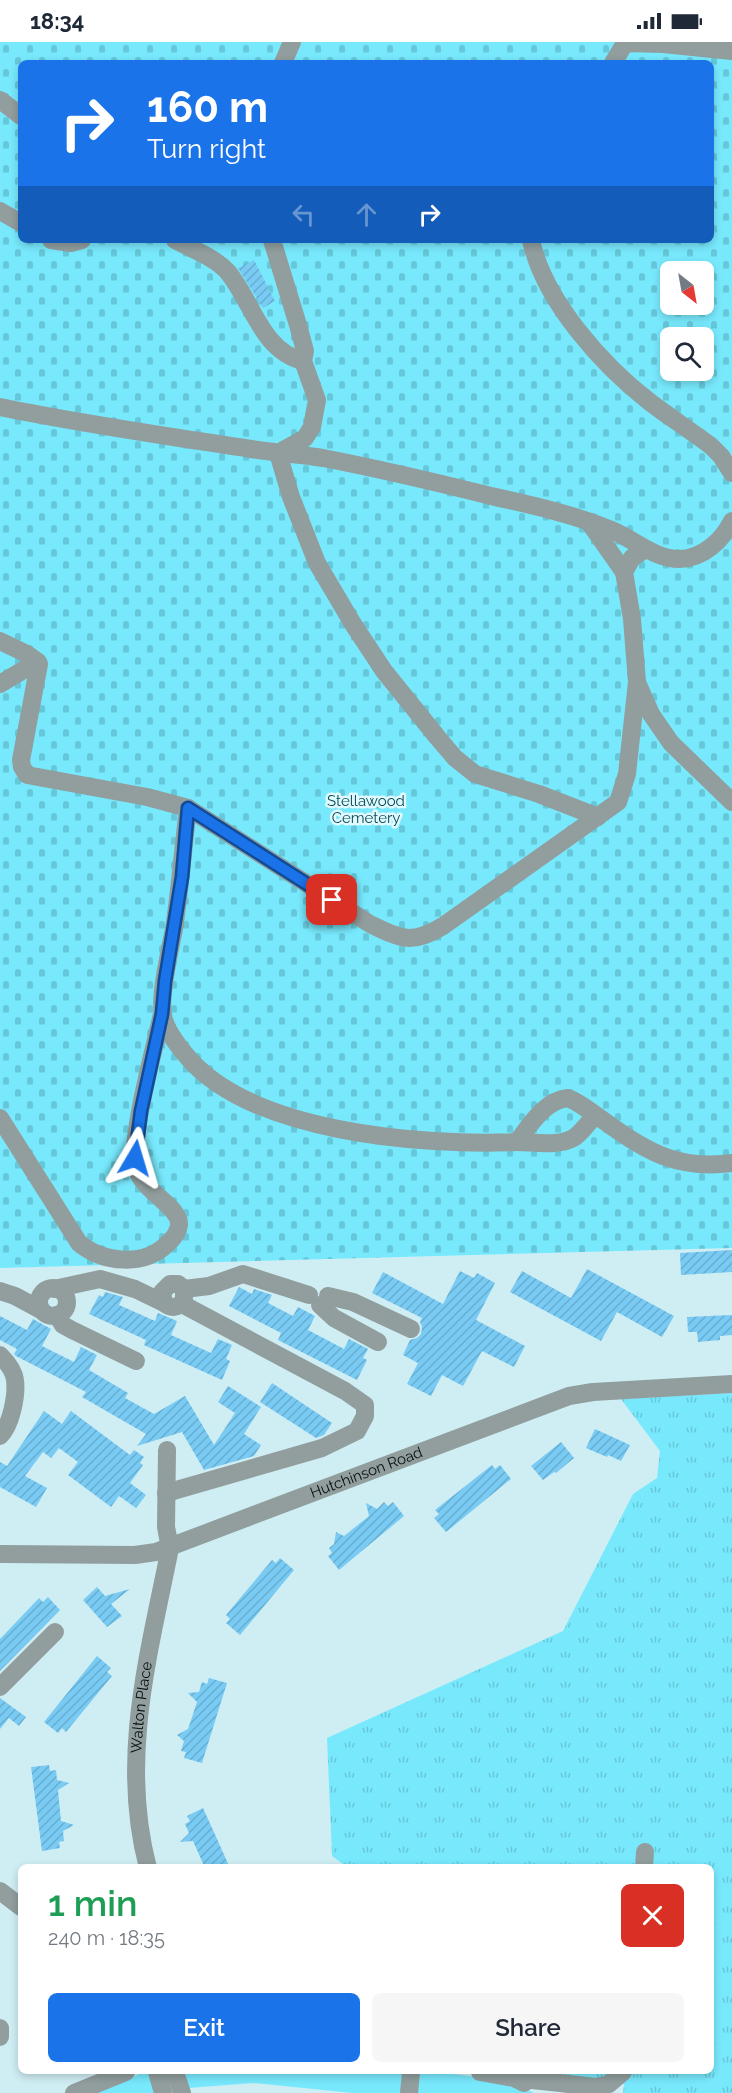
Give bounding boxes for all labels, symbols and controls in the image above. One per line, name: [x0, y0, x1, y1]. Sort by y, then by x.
text: 18:34: [30, 8, 84, 34]
text: 160 m: [147, 83, 268, 132]
icon: right: [48, 84, 126, 162]
text: Turn right: [147, 133, 266, 164]
icon: left: [287, 198, 320, 231]
icon: ahead: [350, 198, 383, 231]
icon: right: [413, 198, 446, 231]
north arrow: [660, 261, 714, 315]
map controls: [660, 261, 714, 381]
button: search: [660, 327, 714, 381]
park label: Stellawood Cemetery: [327, 792, 405, 827]
pin: [306, 874, 357, 925]
icon: arrive: [315, 883, 348, 916]
position arrow: [103, 1126, 167, 1190]
street label: Hutchinson Road: [308, 1443, 425, 1502]
street label: Walton Place: [127, 1660, 156, 1754]
text: 1 min: [48, 1882, 137, 1924]
button: close: [621, 1884, 684, 1947]
text: 240 m · 18:35: [48, 1926, 165, 1950]
button: Exit: [48, 1993, 360, 2062]
button: Share: [372, 1993, 684, 2062]

